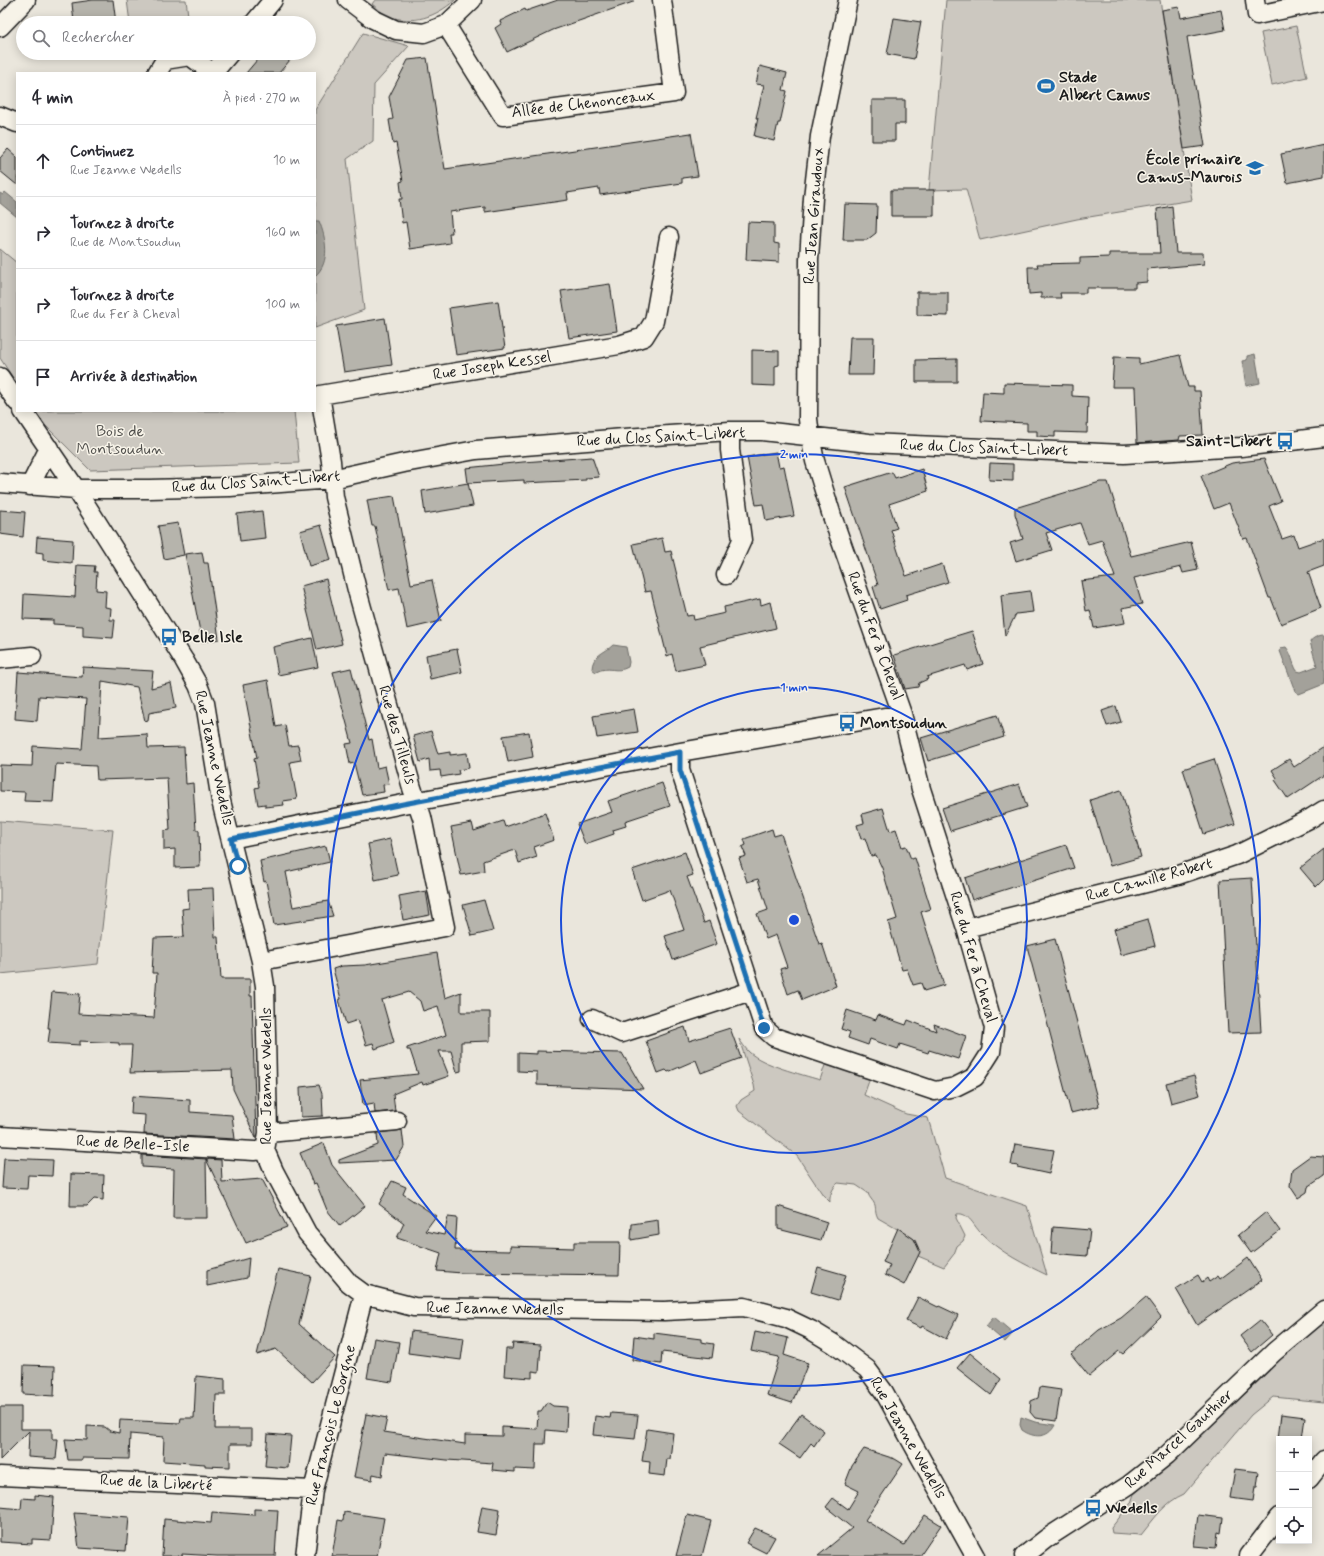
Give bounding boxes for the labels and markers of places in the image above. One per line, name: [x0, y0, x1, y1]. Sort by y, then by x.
place label: Stade Albert Camus: [1059, 67, 1150, 106]
sports icon: Stade Albert Camus: [1036, 76, 1056, 96]
place label: École primaire Camus-Maurois: [1137, 148, 1243, 188]
school or university icon: École primaire Camus-Maurois: [1245, 158, 1265, 178]
place label: Saint-Libert: [1186, 431, 1272, 452]
bus stop icon: Saint-Libert: [1275, 431, 1295, 451]
bus stop icon: Belle Isle: [159, 627, 179, 647]
place label: Belle Isle: [182, 627, 243, 648]
bus stop icon: Montsoudun: [837, 713, 857, 733]
place label: Montsoudun: [860, 713, 948, 734]
centre of rings: [787, 913, 801, 927]
bus stop icon: Wedells: [1083, 1498, 1103, 1518]
place label: Wedells: [1105, 1498, 1157, 1519]

